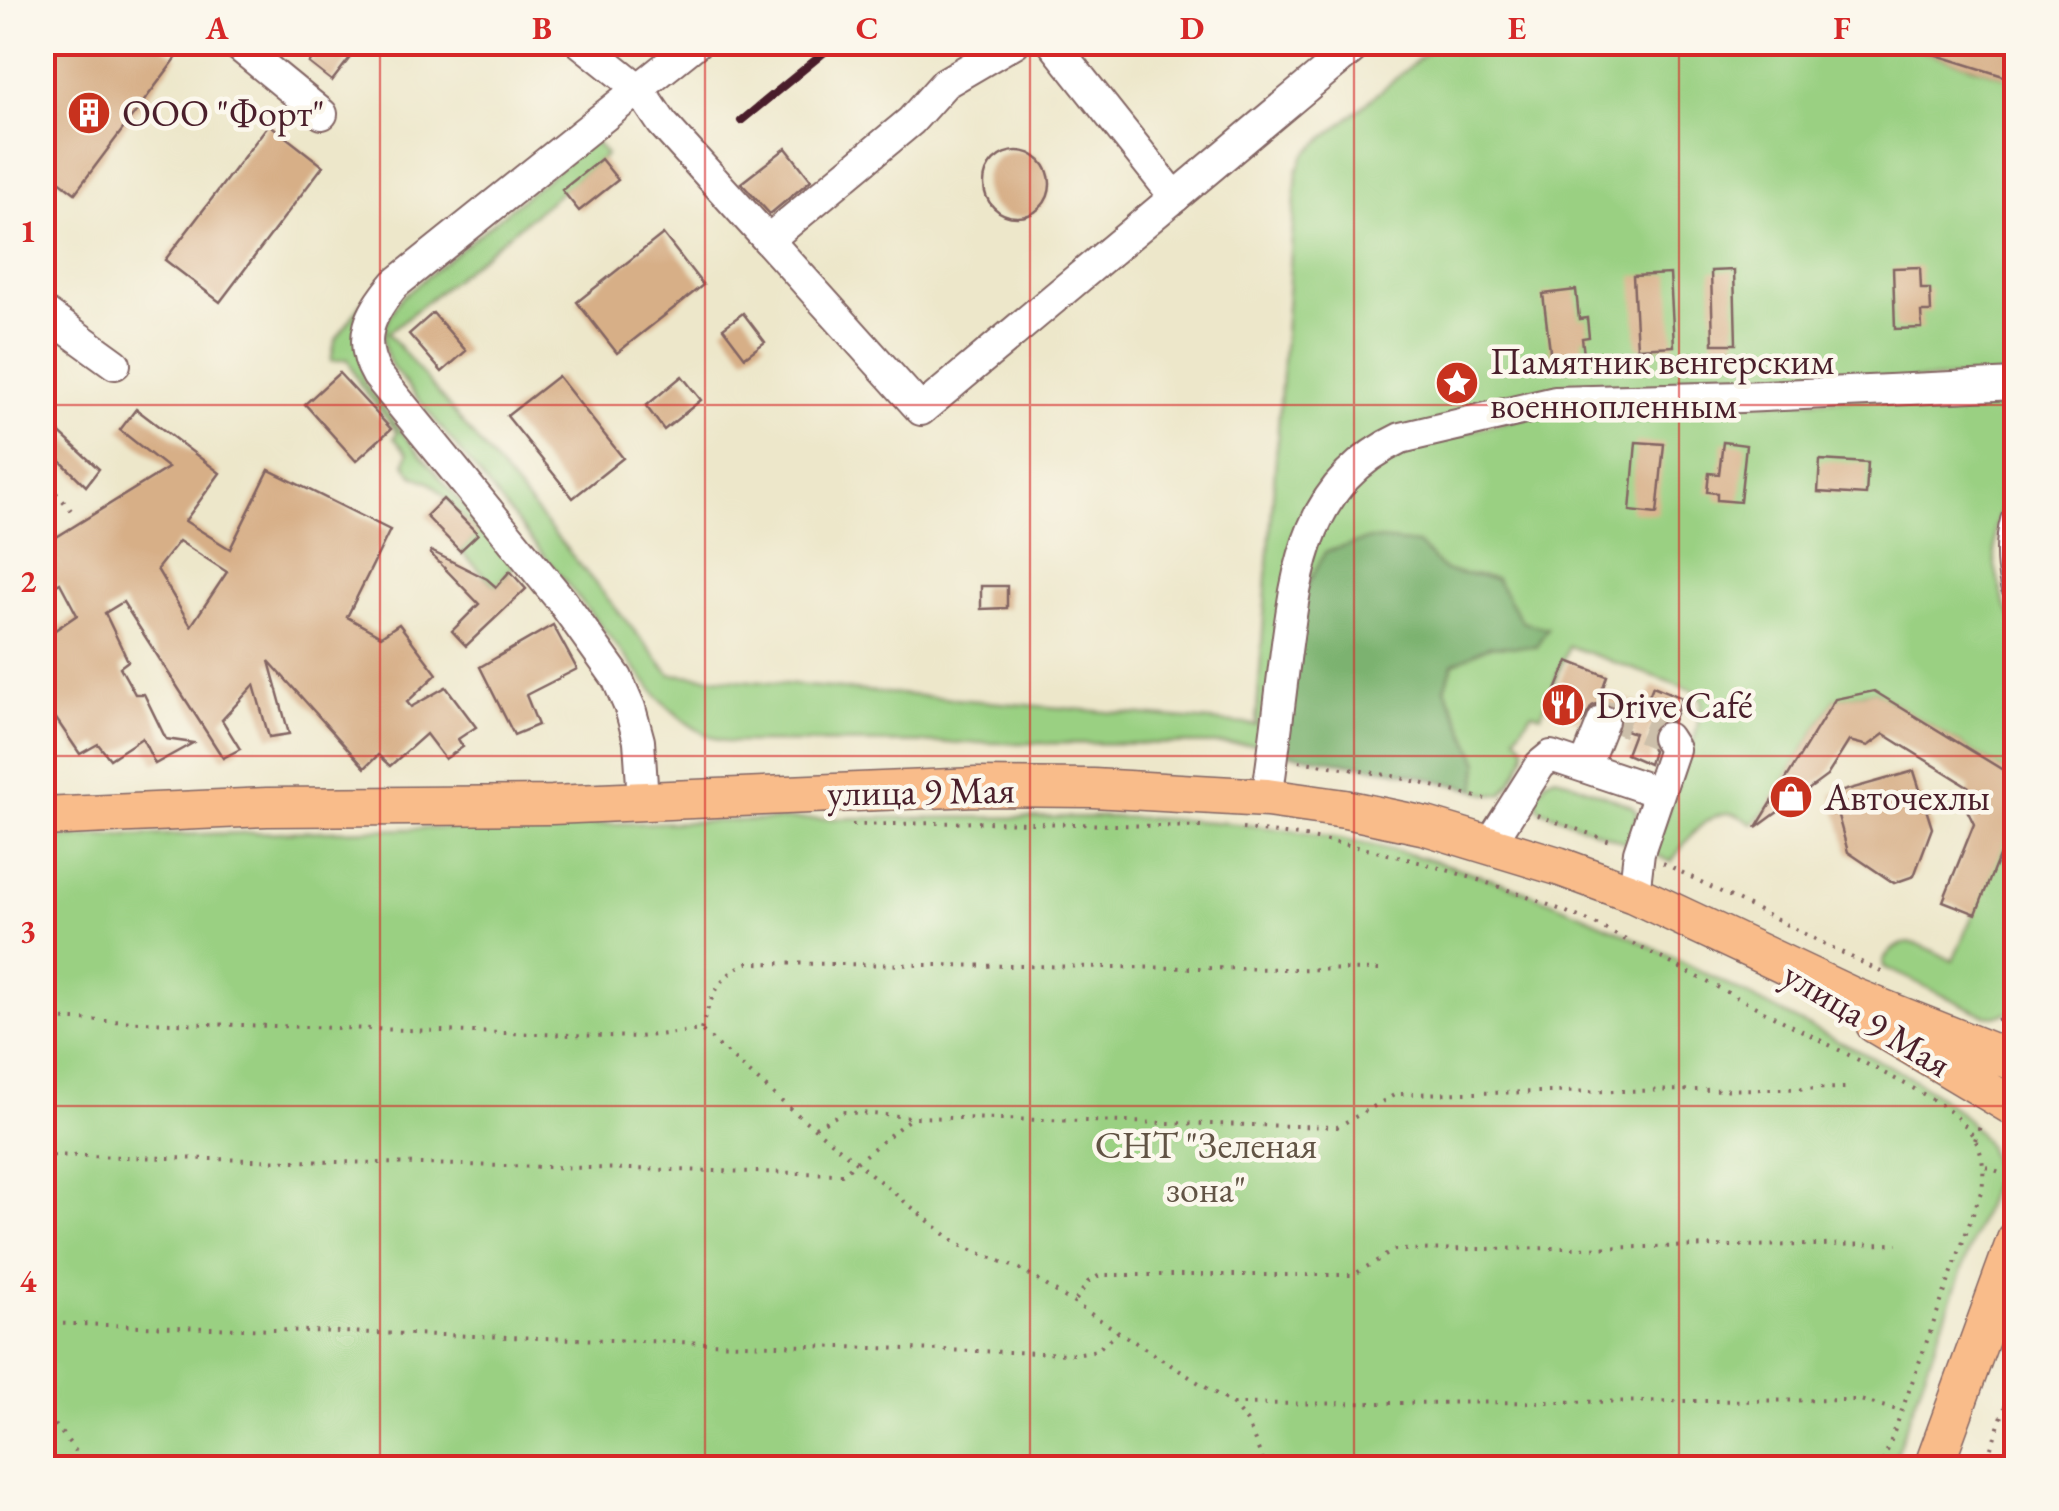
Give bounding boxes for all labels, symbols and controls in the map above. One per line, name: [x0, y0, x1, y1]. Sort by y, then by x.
text: A: [204, 7, 229, 49]
text: B: [532, 7, 552, 49]
text: C: [856, 7, 878, 49]
text: D: [1180, 7, 1204, 49]
text: E: [1508, 7, 1526, 49]
text: F: [1833, 7, 1851, 49]
place label: ООО "Форт": [122, 88, 325, 137]
building icon: ООО "Форт": [66, 90, 112, 136]
text: 1: [20, 210, 36, 252]
place label: Памятник венгерским военнопленным: [1490, 336, 1834, 429]
place icon: Памятник венгерским военнопленным: [1434, 360, 1480, 406]
text: 2: [20, 560, 37, 602]
place label: Drive Café: [1596, 680, 1753, 729]
restaurant icon: Drive Café: [1540, 682, 1586, 728]
street label: улица 9 Мая: [827, 764, 1015, 817]
place label: Авточехлы: [1823, 772, 1990, 821]
shop icon: Авточехлы: [1768, 774, 1814, 820]
text: 3: [20, 910, 36, 952]
street label: улица 9 Мая: [1774, 949, 1960, 1088]
park label: СНТ "Зеленая зона": [1095, 1120, 1317, 1213]
text: 4: [20, 1260, 38, 1302]

